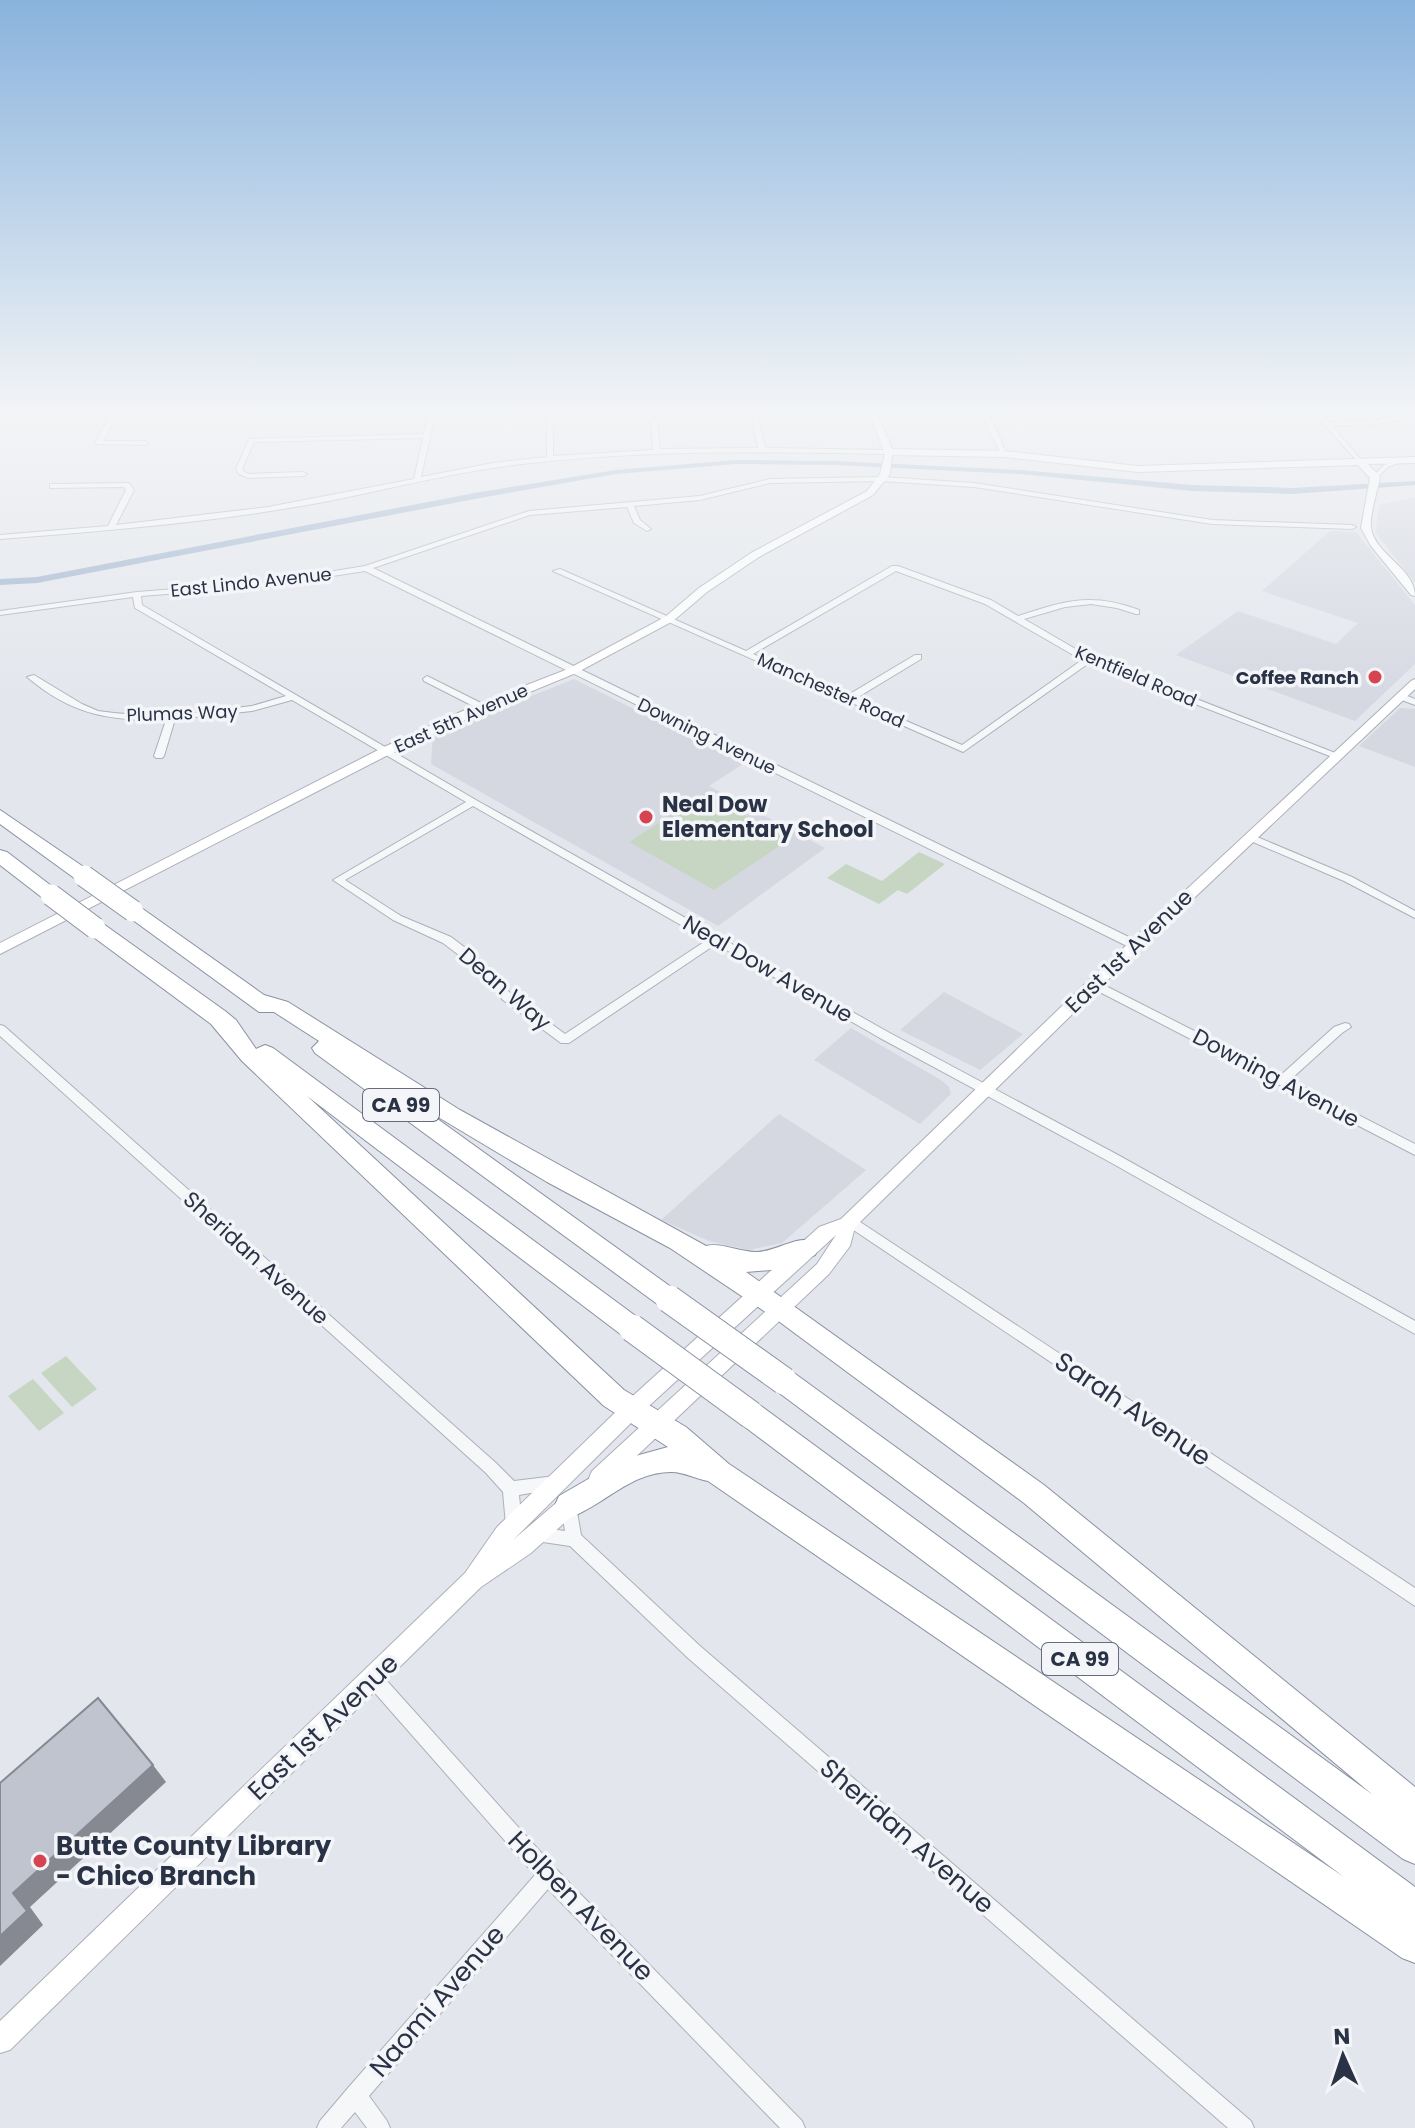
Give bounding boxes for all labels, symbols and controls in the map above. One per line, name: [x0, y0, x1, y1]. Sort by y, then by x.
street label: East Lindo Avenue: [169, 561, 333, 603]
street label: Kentfield Road: [1071, 639, 1201, 713]
street label: Manchester Road: [754, 646, 908, 734]
place label: Coffee Ranch: [1236, 665, 1359, 690]
marker: Coffee Ranch: [1366, 668, 1384, 686]
street label: East 5th Avenue: [390, 677, 532, 759]
street label: Downing Avenue: [634, 692, 780, 780]
street label: Plumas Way: [126, 699, 238, 727]
place label: Neal Dow Elementary School: [662, 789, 874, 845]
marker: Neal Dow Elementary School: [637, 808, 655, 826]
street label: East 1st Avenue: [1058, 882, 1200, 1020]
street label: Neal Dow Avenue: [677, 908, 859, 1030]
street label: Dean Way: [452, 940, 558, 1038]
street label: Downing Avenue: [1187, 1021, 1365, 1135]
road number: CA 99: [363, 1089, 439, 1121]
street label: Sheridan Avenue: [176, 1184, 336, 1332]
street label: Sarah Avenue: [1048, 1343, 1218, 1475]
road number: CA 99: [1042, 1643, 1118, 1675]
street label: East 1st Avenue: [240, 1646, 406, 1808]
street label: Sheridan Avenue: [812, 1750, 1002, 1922]
street label: Holben Avenue: [500, 1823, 662, 1989]
place label: Butte County Library - Chico Branch: [56, 1828, 332, 1894]
marker: Butte County Library - Chico Branch: [31, 1852, 49, 1870]
street label: Naomi Avenue: [361, 1917, 513, 2085]
north arrow: [1303, 2016, 1383, 2096]
text: N: [1333, 2021, 1351, 2052]

